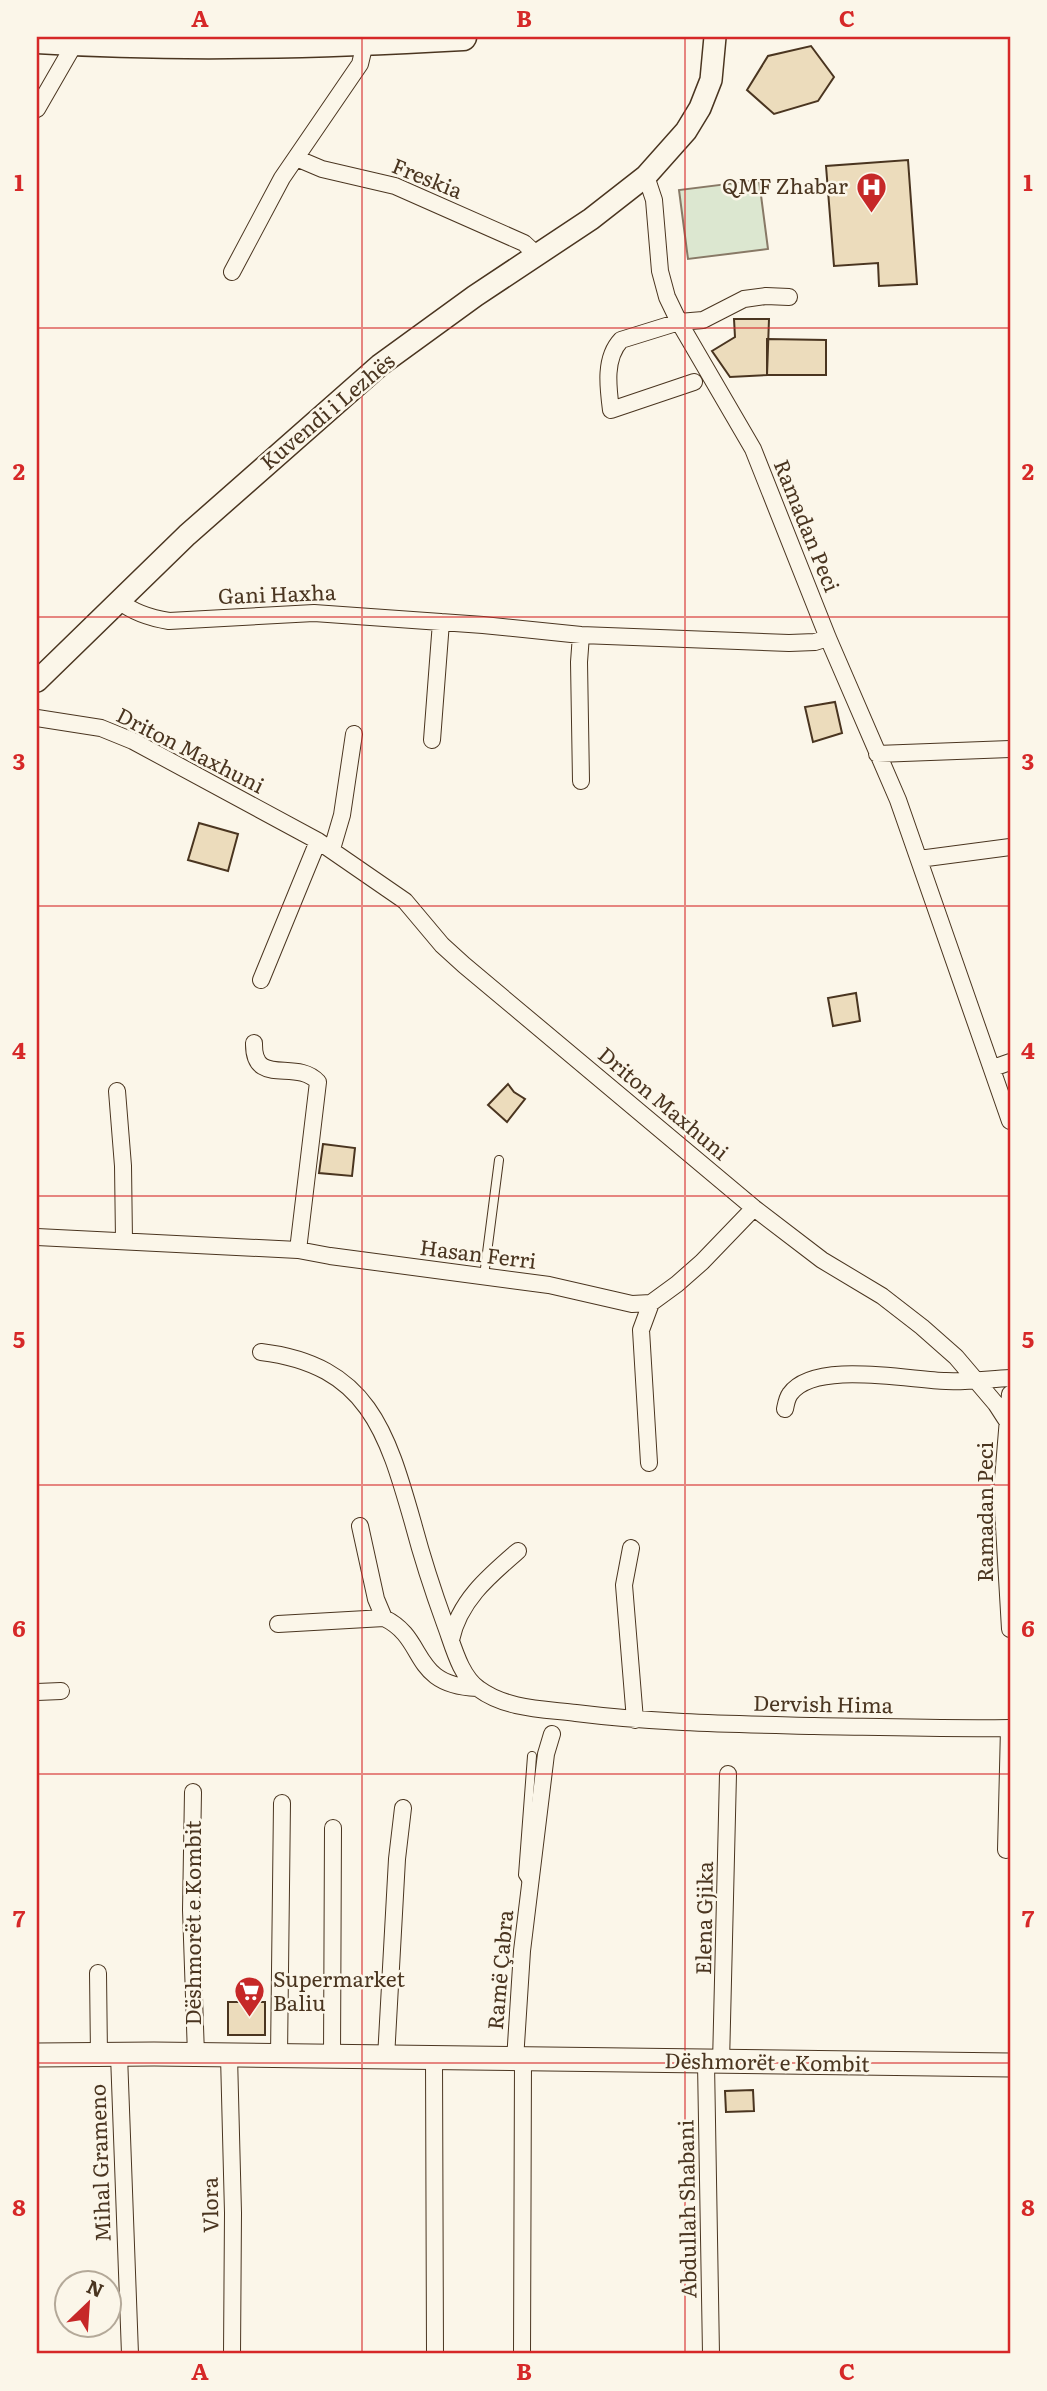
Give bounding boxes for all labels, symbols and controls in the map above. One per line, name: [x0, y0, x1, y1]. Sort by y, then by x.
text: A: [191, 0, 209, 34]
text: B: [516, 0, 532, 34]
text: C: [839, 0, 855, 34]
street label: Freskia: [388, 149, 468, 205]
text: 1: [14, 164, 24, 198]
text: 1: [1023, 164, 1033, 198]
place label: QMF Zhabar: [722, 169, 848, 200]
hospital icon: QMF Zhabar: [854, 170, 888, 214]
street label: Kuvendi i Lezhës: [252, 344, 400, 476]
text: 2: [13, 453, 25, 487]
text: 2: [1022, 453, 1034, 487]
street label: Ramadan Peci: [768, 454, 849, 596]
street label: Gani Haxha: [217, 575, 337, 610]
street label: Driton Maxhuni: [112, 698, 271, 799]
text: 3: [13, 743, 25, 777]
text: 3: [1022, 743, 1034, 777]
text: 4: [12, 1032, 26, 1066]
text: 4: [1021, 1032, 1035, 1066]
street label: Driton Maxhuni: [592, 1038, 737, 1166]
street label: Hasan Ferri: [418, 1230, 538, 1275]
text: 5: [13, 1321, 25, 1355]
text: 5: [1022, 1321, 1034, 1355]
street label: Ramadan Peci: [968, 1442, 999, 1582]
text: 6: [12, 1610, 26, 1644]
text: 6: [1021, 1610, 1035, 1644]
street label: Dervish Hima: [753, 1686, 894, 1719]
street label: Dëshmorët e Kombit: [176, 1820, 207, 2026]
street label: Elena Gjika: [686, 1860, 719, 1975]
text: 7: [13, 1900, 26, 1934]
text: 7: [1022, 1900, 1035, 1934]
street label: Ramë Çabra: [478, 1908, 519, 2031]
place label: Supermarket Baliu: [273, 1962, 405, 2017]
supermarket icon: Supermarket Baliu: [233, 1975, 267, 2019]
street label: Dëshmorët e Kombit: [664, 2043, 870, 2078]
street label: Mihal Grameno: [80, 2084, 117, 2243]
street label: Abdullah Shabani: [668, 2119, 703, 2299]
street label: Vlora: [193, 2176, 224, 2233]
text: 8: [12, 2189, 26, 2223]
text: 8: [1021, 2189, 1035, 2223]
north arrow: [52, 2268, 122, 2338]
text: N: [82, 2272, 109, 2304]
text: A: [191, 2353, 209, 2387]
text: B: [516, 2353, 532, 2387]
text: C: [839, 2353, 855, 2387]

